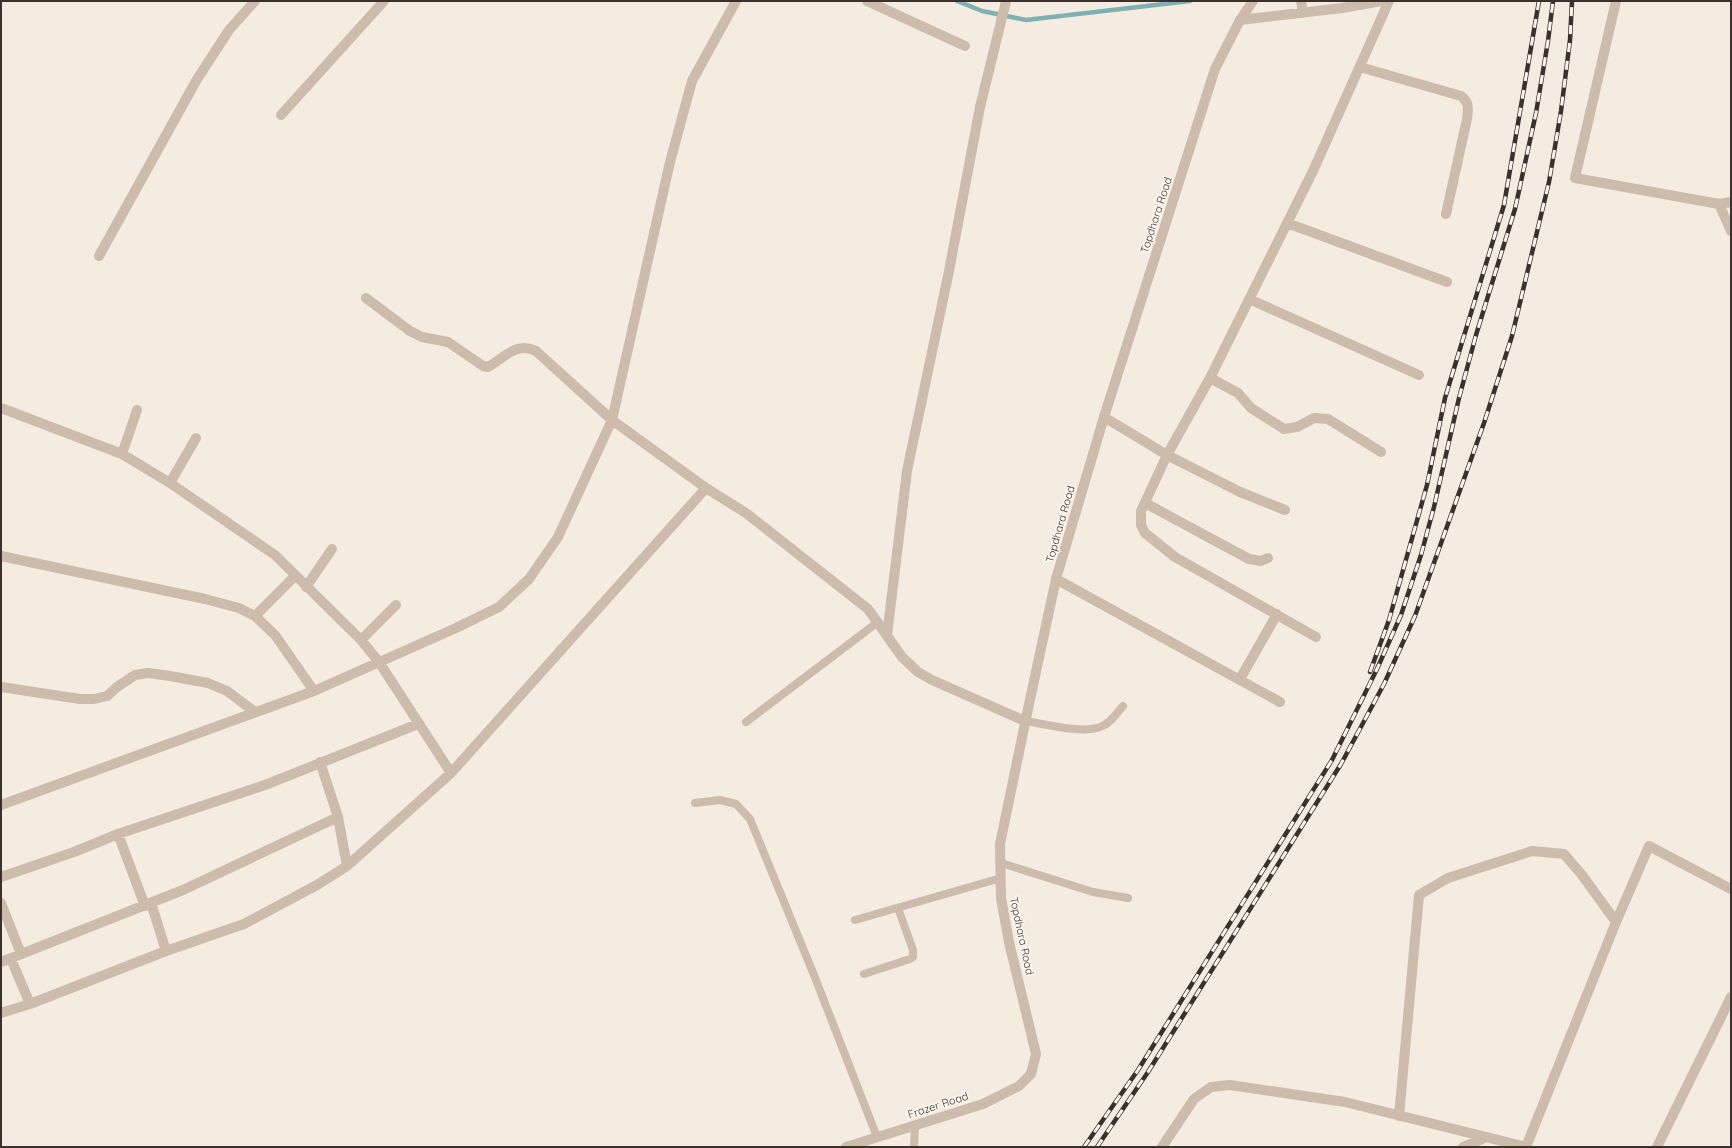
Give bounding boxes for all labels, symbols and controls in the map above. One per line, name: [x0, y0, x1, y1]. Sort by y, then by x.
street label: Topdhara Road: [1137, 175, 1175, 255]
street label: Topdhara Road: [1042, 484, 1078, 564]
street label: Topdhara Road: [1007, 896, 1037, 976]
street label: Frazer Road: [906, 1089, 970, 1121]

